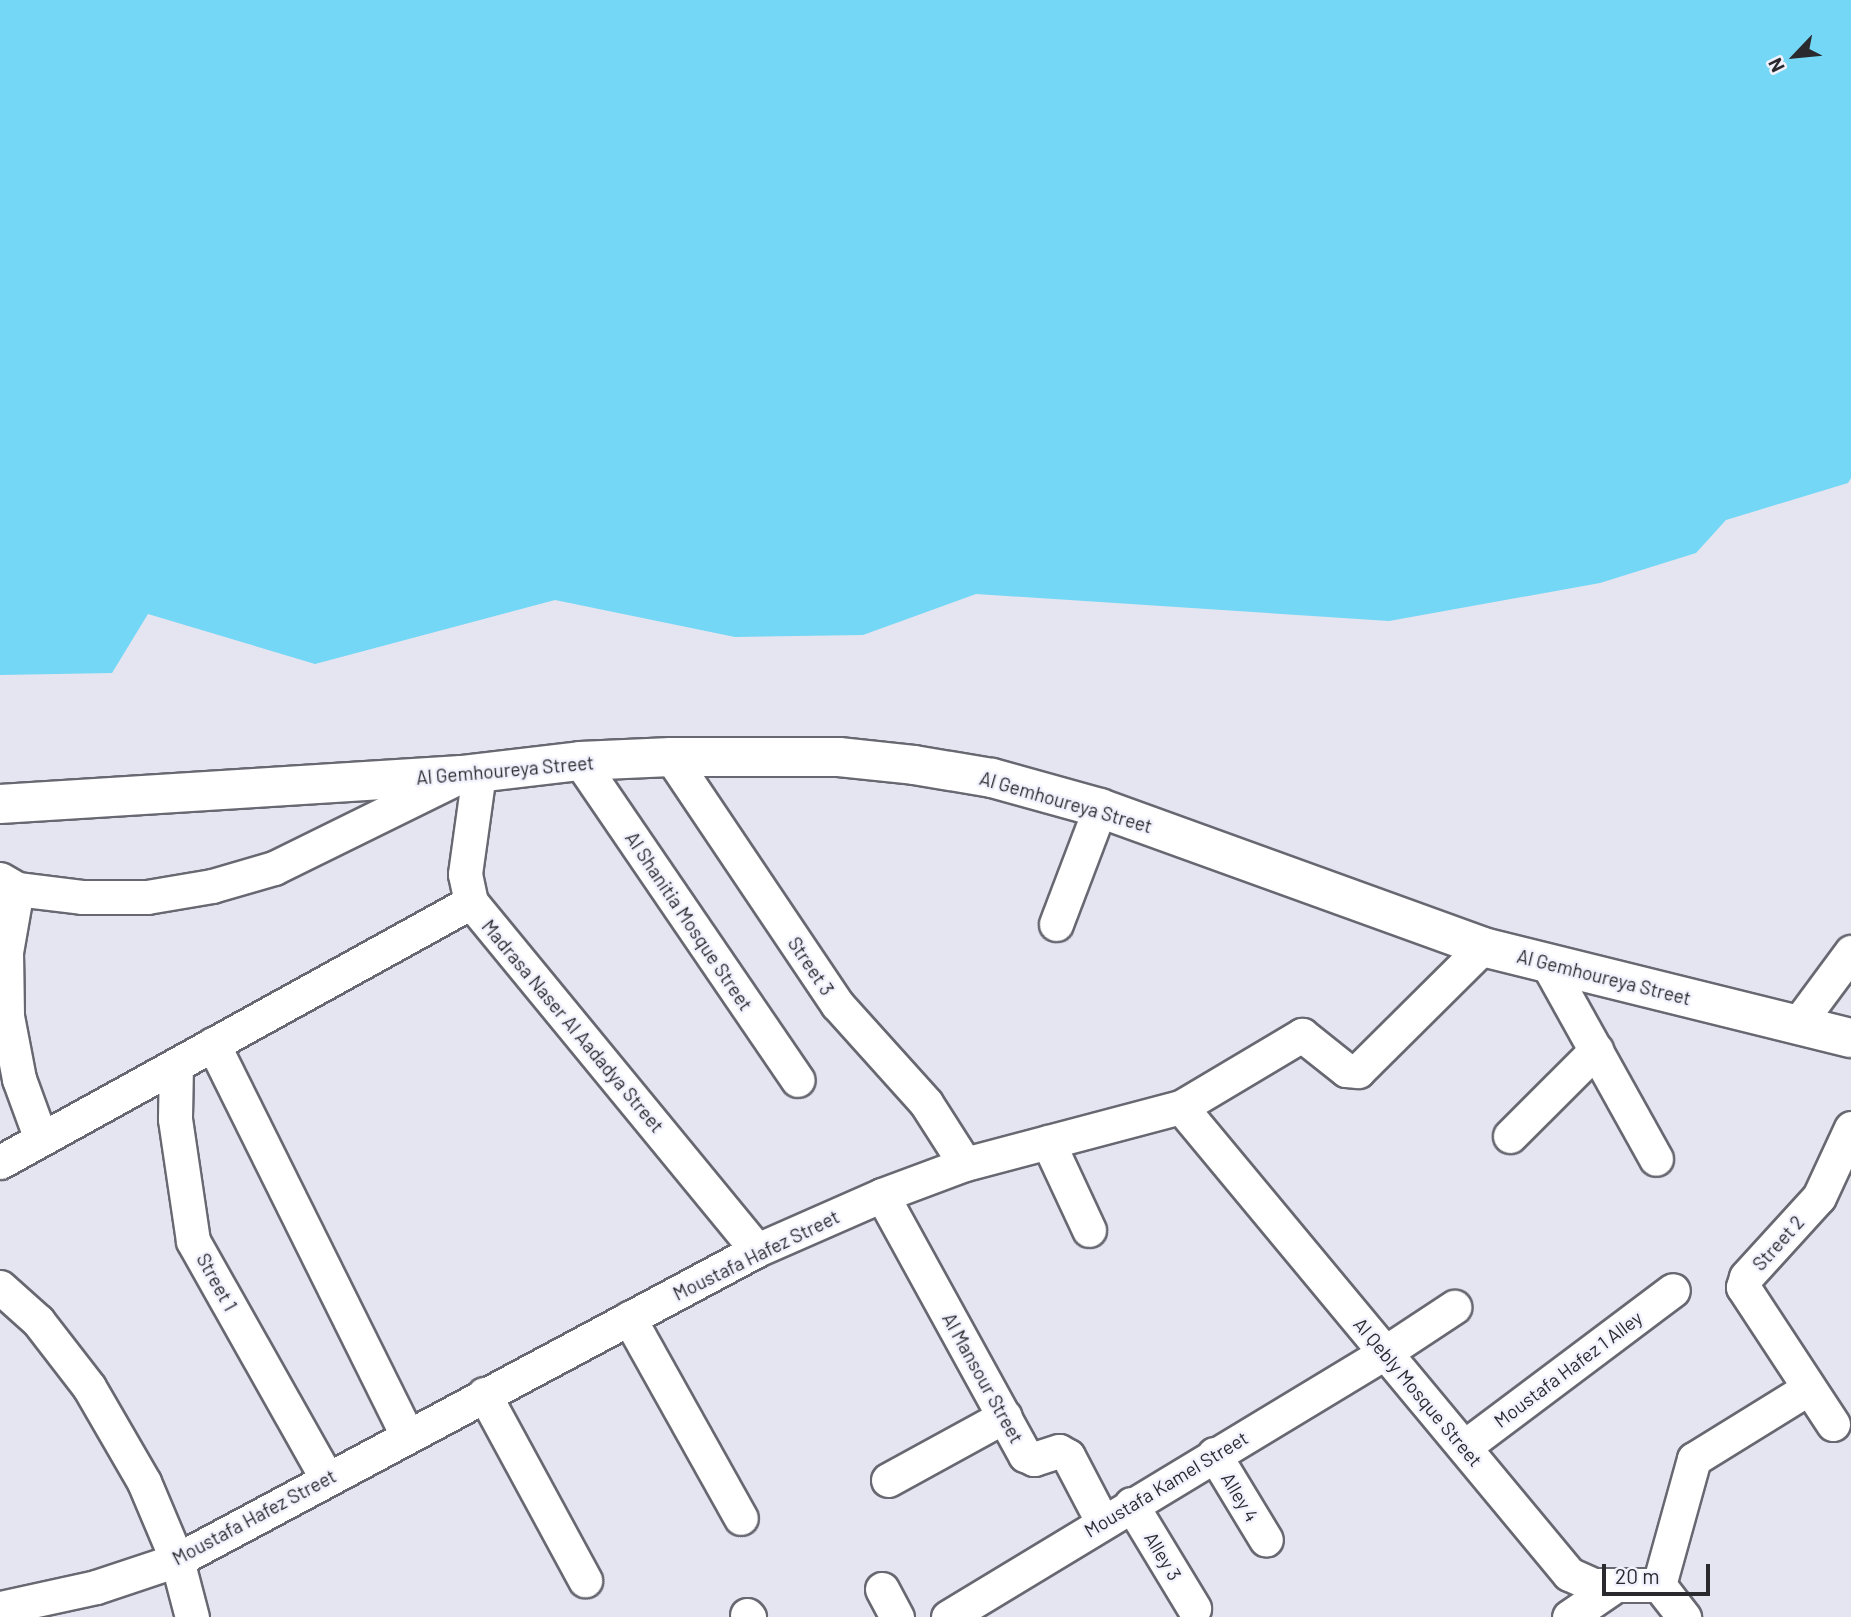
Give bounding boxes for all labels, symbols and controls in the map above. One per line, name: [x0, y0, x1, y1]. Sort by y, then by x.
north arrow: [1760, 21, 1830, 91]
text: N: [1763, 55, 1789, 76]
street label: Al Gemhoureya Street: [415, 751, 595, 789]
street label: Al Gemhoureya Street: [977, 766, 1155, 838]
street label: Al Shanitia Mosque Street: [621, 827, 757, 1015]
street label: Madrasa Naser Al Aadadya Street: [477, 915, 669, 1137]
street label: Street 3: [783, 932, 839, 1000]
street label: Al Gemhoureya Street: [1515, 944, 1693, 1010]
street label: Moustafa Hafez Street: [669, 1205, 843, 1305]
street label: Street 2: [1747, 1211, 1809, 1275]
street label: Street 1: [192, 1249, 242, 1315]
street label: Moustafa Hafez 1 Alley: [1490, 1306, 1646, 1432]
street label: Al Mansour Street: [938, 1309, 1028, 1447]
street label: Al Qebly Mosque Street: [1349, 1313, 1487, 1471]
street label: Moustafa Kamel Street: [1080, 1426, 1252, 1542]
street label: Moustafa Hafez Street: [168, 1464, 340, 1570]
street label: Alley 4: [1217, 1468, 1263, 1526]
street label: Alley 3: [1140, 1528, 1186, 1584]
scale bar: [1606, 1550, 1714, 1594]
text: 20 m: [1615, 1563, 1660, 1588]

